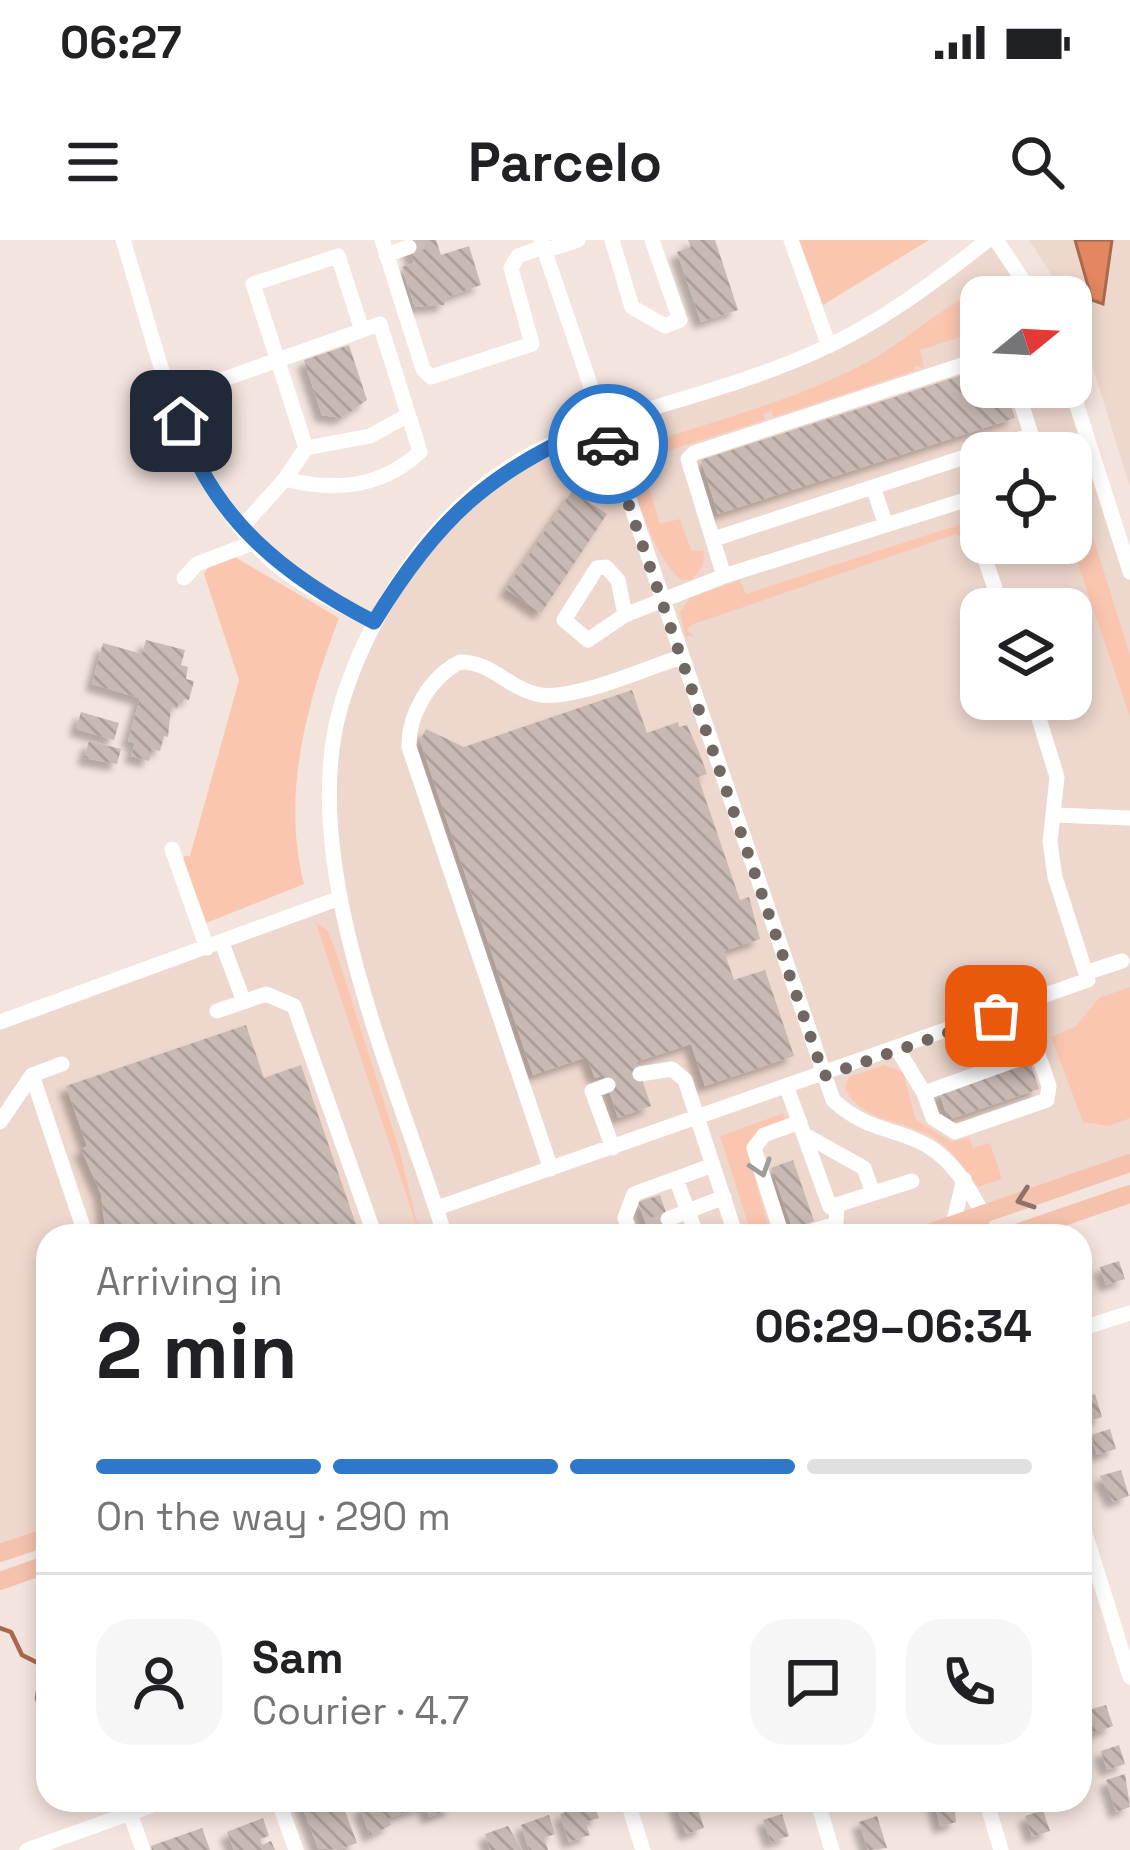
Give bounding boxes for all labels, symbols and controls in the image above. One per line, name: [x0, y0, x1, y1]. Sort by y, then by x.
text: 06:27: [60, 14, 182, 71]
text: Parcelo: [468, 128, 662, 197]
icon: menu: [60, 129, 126, 195]
icon: search: [1004, 129, 1070, 195]
north arrow: [960, 276, 1092, 408]
map controls: [960, 276, 1092, 720]
pin: [130, 370, 232, 472]
courier: [548, 384, 668, 504]
icon: home: [148, 388, 214, 454]
icon: car: [575, 411, 641, 477]
button: locate: [960, 432, 1092, 564]
button: layers: [960, 588, 1092, 720]
pin: [945, 965, 1047, 1067]
icon: bag: [963, 983, 1029, 1049]
one-way arrow: [746, 1157, 771, 1178]
one-way arrow: [1015, 1185, 1036, 1210]
text: Arriving in: [96, 1257, 283, 1306]
text: 06:29–06:34: [755, 1298, 1032, 1355]
text: 2 min: [96, 1301, 298, 1401]
text: On the way · 290 m: [96, 1492, 451, 1541]
button: person: [96, 1619, 222, 1745]
button: chat: [750, 1619, 876, 1745]
button: phone: [906, 1619, 1032, 1745]
text: Sam: [252, 1629, 344, 1686]
text: Courier · 4.7: [252, 1686, 469, 1735]

